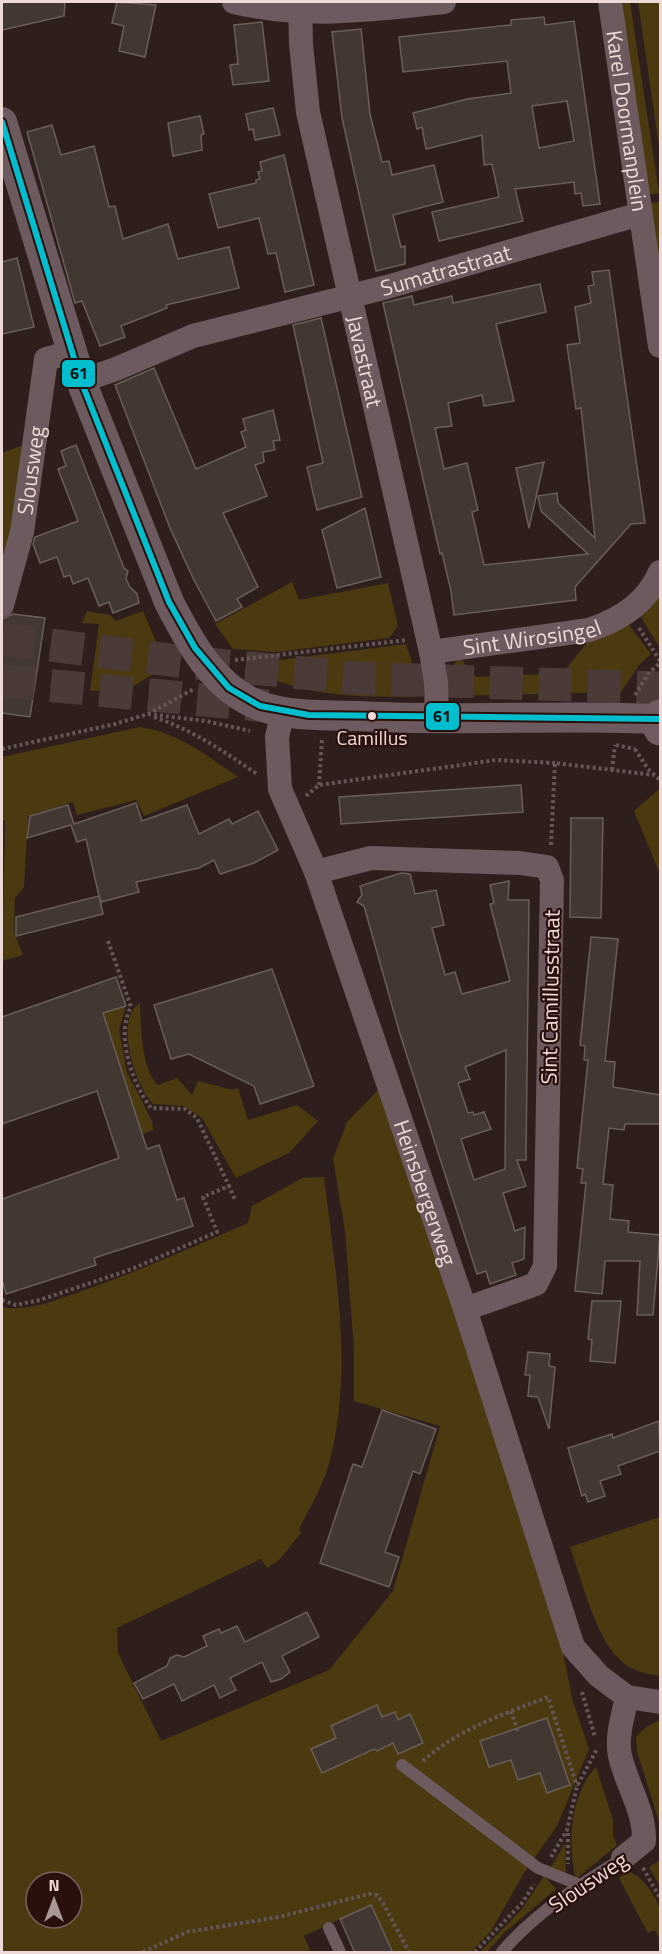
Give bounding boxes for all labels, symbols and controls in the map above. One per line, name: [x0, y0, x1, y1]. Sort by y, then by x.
street label: Karel Doormanplein: [597, 28, 657, 214]
street label: Sumatrastraat: [377, 235, 515, 305]
street label: Javastraat: [338, 312, 392, 411]
line badge: 61: [61, 359, 96, 388]
text: 61: [70, 361, 88, 385]
street label: Slousweg: [8, 424, 54, 517]
street label: Sint Wirosingel: [461, 610, 606, 664]
line badge: 61: [425, 702, 460, 731]
text: 61: [433, 704, 451, 728]
marker: Camillus: [366, 710, 378, 722]
place label: Camillus: [336, 722, 408, 753]
street label: Sint Camillusstraat: [531, 909, 569, 1085]
street label: Heinsbergerweg: [385, 1115, 466, 1270]
street label: Slousweg: [541, 1843, 635, 1921]
north arrow: [24, 1870, 84, 1930]
text: N: [48, 1873, 60, 1897]

